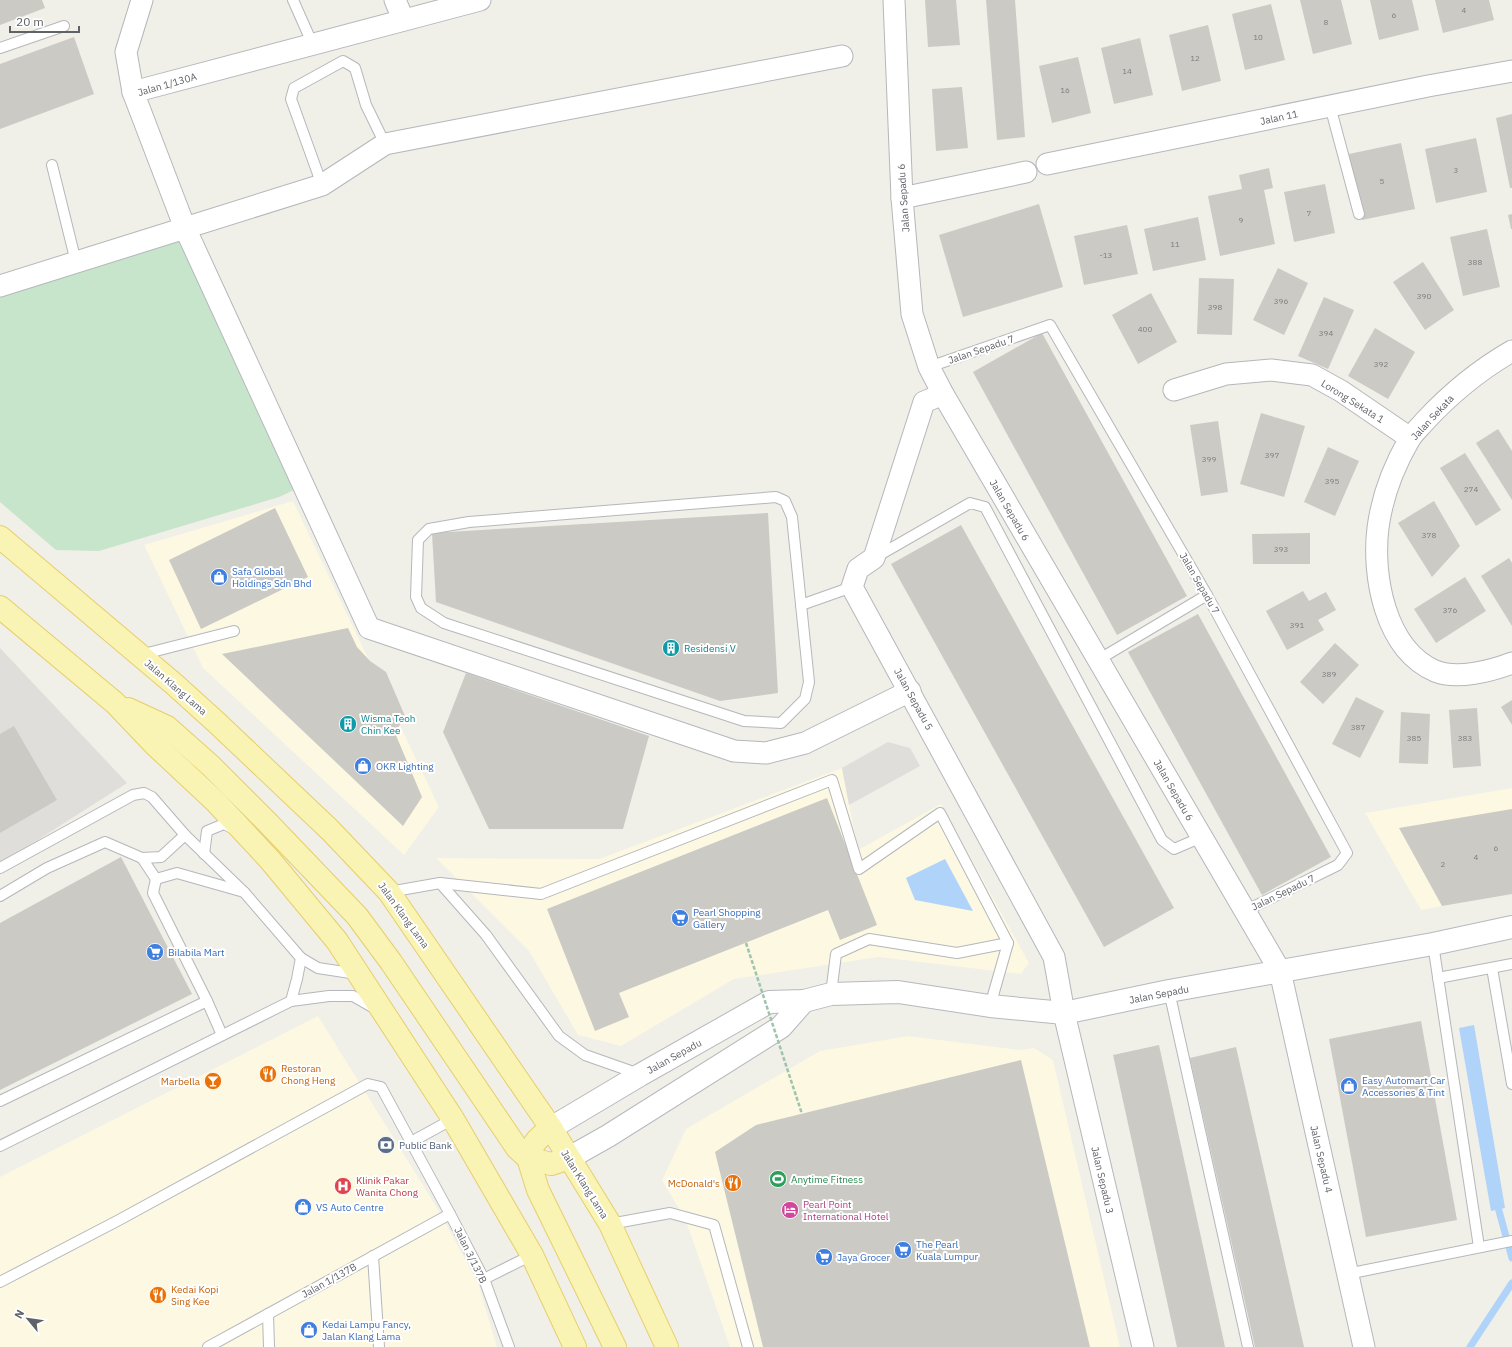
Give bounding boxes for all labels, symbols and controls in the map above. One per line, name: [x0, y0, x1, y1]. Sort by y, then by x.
house number: 4: [1462, 5, 1467, 15]
scale bar: [10, 8, 79, 34]
house number: 6: [1392, 10, 1397, 20]
text: 20 m: [16, 14, 44, 29]
house number: 8: [1324, 17, 1329, 27]
house number: 10: [1253, 32, 1263, 42]
house number: 12: [1190, 53, 1200, 63]
house number: 14: [1122, 66, 1132, 76]
street label: Jalan 1/130A: [136, 70, 199, 99]
house number: 16: [1060, 85, 1070, 95]
street label: Jalan 11: [1259, 107, 1299, 128]
street label: Jalan Sepadu 6: [895, 163, 912, 233]
house number: 3: [1454, 165, 1459, 175]
house number: 5: [1380, 176, 1385, 186]
house number: 7: [1307, 208, 1312, 218]
house number: 9: [1239, 215, 1244, 225]
house number: 11: [1170, 239, 1180, 249]
house number: -13: [1100, 250, 1113, 260]
house number: 388: [1468, 257, 1482, 267]
house number: 390: [1417, 291, 1431, 301]
house number: 396: [1274, 296, 1288, 306]
house number: 398: [1208, 302, 1222, 312]
house number: 400: [1138, 324, 1152, 334]
house number: 394: [1319, 328, 1333, 338]
street label: Jalan Sepadu 7: [947, 332, 1016, 367]
house number: 392: [1374, 359, 1388, 369]
street label: Lorong Sekata 1: [1319, 377, 1387, 426]
street label: Jalan Sekata: [1408, 391, 1457, 443]
house number: 397: [1265, 450, 1279, 460]
house number: 399: [1202, 454, 1216, 464]
house number: 395: [1325, 476, 1339, 486]
street label: Jalan Sepadu 6: [987, 477, 1032, 543]
house number: 274: [1464, 484, 1478, 494]
house number: 378: [1422, 530, 1436, 540]
house number: 393: [1274, 544, 1288, 554]
street label: Jalan Sepadu 7: [1177, 550, 1222, 616]
place label: Safa Global Holdings Sdn Bhd: [232, 565, 312, 590]
shop icon: Safa Global Holdings Sdn Bhd: [209, 567, 229, 587]
house number: 376: [1443, 605, 1457, 615]
house number: 391: [1290, 620, 1304, 630]
building icon: Residensi V: [661, 638, 681, 658]
place label: Residensi V: [684, 642, 736, 655]
street label: Jalan Klang Lama: [142, 657, 210, 719]
street label: Jalan Sepadu 5: [891, 666, 936, 732]
house number: 389: [1322, 669, 1336, 679]
place label: Wisma Teoh Chin Kee: [361, 712, 416, 737]
building icon: Wisma Teoh Chin Kee: [338, 714, 358, 734]
house number: 387: [1351, 722, 1365, 732]
house number: 385: [1407, 733, 1421, 743]
house number: 383: [1458, 733, 1472, 743]
shop icon: OKR Lighting: [353, 756, 373, 776]
street label: Jalan Sepadu 6: [1151, 757, 1196, 823]
place label: OKR Lighting: [376, 760, 434, 773]
house number: 6: [1494, 843, 1499, 853]
house number: 4: [1474, 852, 1479, 862]
house number: 2: [1441, 859, 1446, 869]
street label: Jalan Sepadu 7: [1249, 872, 1317, 913]
street label: Jalan Klang Lama: [375, 880, 432, 951]
place label: Pearl Shopping Gallery: [693, 906, 761, 931]
supermarket icon: Pearl Shopping Gallery: [670, 908, 690, 928]
supermarket icon: Bilabila Mart: [145, 942, 165, 962]
place label: Bilabila Mart: [168, 946, 225, 959]
street label: Jalan Sepadu: [1128, 982, 1190, 1007]
street label: Jalan Sepadu: [645, 1036, 704, 1077]
place label: Restoran Chong Heng: [281, 1062, 336, 1087]
restaurant icon: Restoran Chong Heng: [258, 1064, 278, 1084]
bar icon: Marbella: [203, 1071, 223, 1091]
place label: Easy Automart Car Accessories & Tint: [1362, 1074, 1446, 1099]
place label: Marbella: [161, 1075, 201, 1088]
shop icon: Easy Automart Car Accessories & Tint: [1339, 1076, 1359, 1096]
street label: Jalan Sepadu 4: [1307, 1124, 1336, 1194]
bank icon: Public Bank: [376, 1135, 396, 1155]
place label: Public Bank: [399, 1139, 453, 1152]
street label: Jalan Sepadu 3: [1088, 1145, 1117, 1215]
street label: Jalan Klang Lama: [558, 1147, 611, 1222]
sports icon: Anytime Fitness: [768, 1169, 788, 1189]
restaurant icon: McDonald's: [723, 1173, 743, 1193]
place label: Anytime Fitness: [791, 1173, 863, 1186]
place label: Klinik Pakar Wanita Chong: [356, 1174, 419, 1199]
hospital icon: Klinik Pakar Wanita Chong: [333, 1176, 353, 1196]
place label: McDonald's: [668, 1177, 720, 1190]
shop icon: VS Auto Centre: [293, 1197, 313, 1217]
place label: Pearl Point International Hotel: [803, 1198, 889, 1223]
hotel icon: Pearl Point International Hotel: [780, 1200, 800, 1220]
place label: VS Auto Centre: [316, 1201, 384, 1214]
street label: Jalan 3/137B: [451, 1225, 490, 1285]
place label: The Pearl Kuala Lumpur: [916, 1238, 978, 1263]
supermarket icon: The Pearl Kuala Lumpur: [893, 1240, 913, 1260]
supermarket icon: Jaya Grocer: [814, 1247, 834, 1267]
place label: Jaya Grocer: [837, 1251, 891, 1264]
street label: Jalan 1/137B: [299, 1260, 359, 1301]
place label: Kedai Kopi Sing Kee: [171, 1283, 219, 1308]
restaurant icon: Kedai Kopi Sing Kee: [148, 1285, 168, 1305]
north arrow: [8, 1299, 48, 1339]
text: N: [11, 1307, 27, 1321]
place label: Kedai Lampu Fancy, Jalan Klang Lama: [322, 1318, 411, 1343]
shop icon: Kedai Lampu Fancy, Jalan Klang Lama: [299, 1320, 319, 1340]

